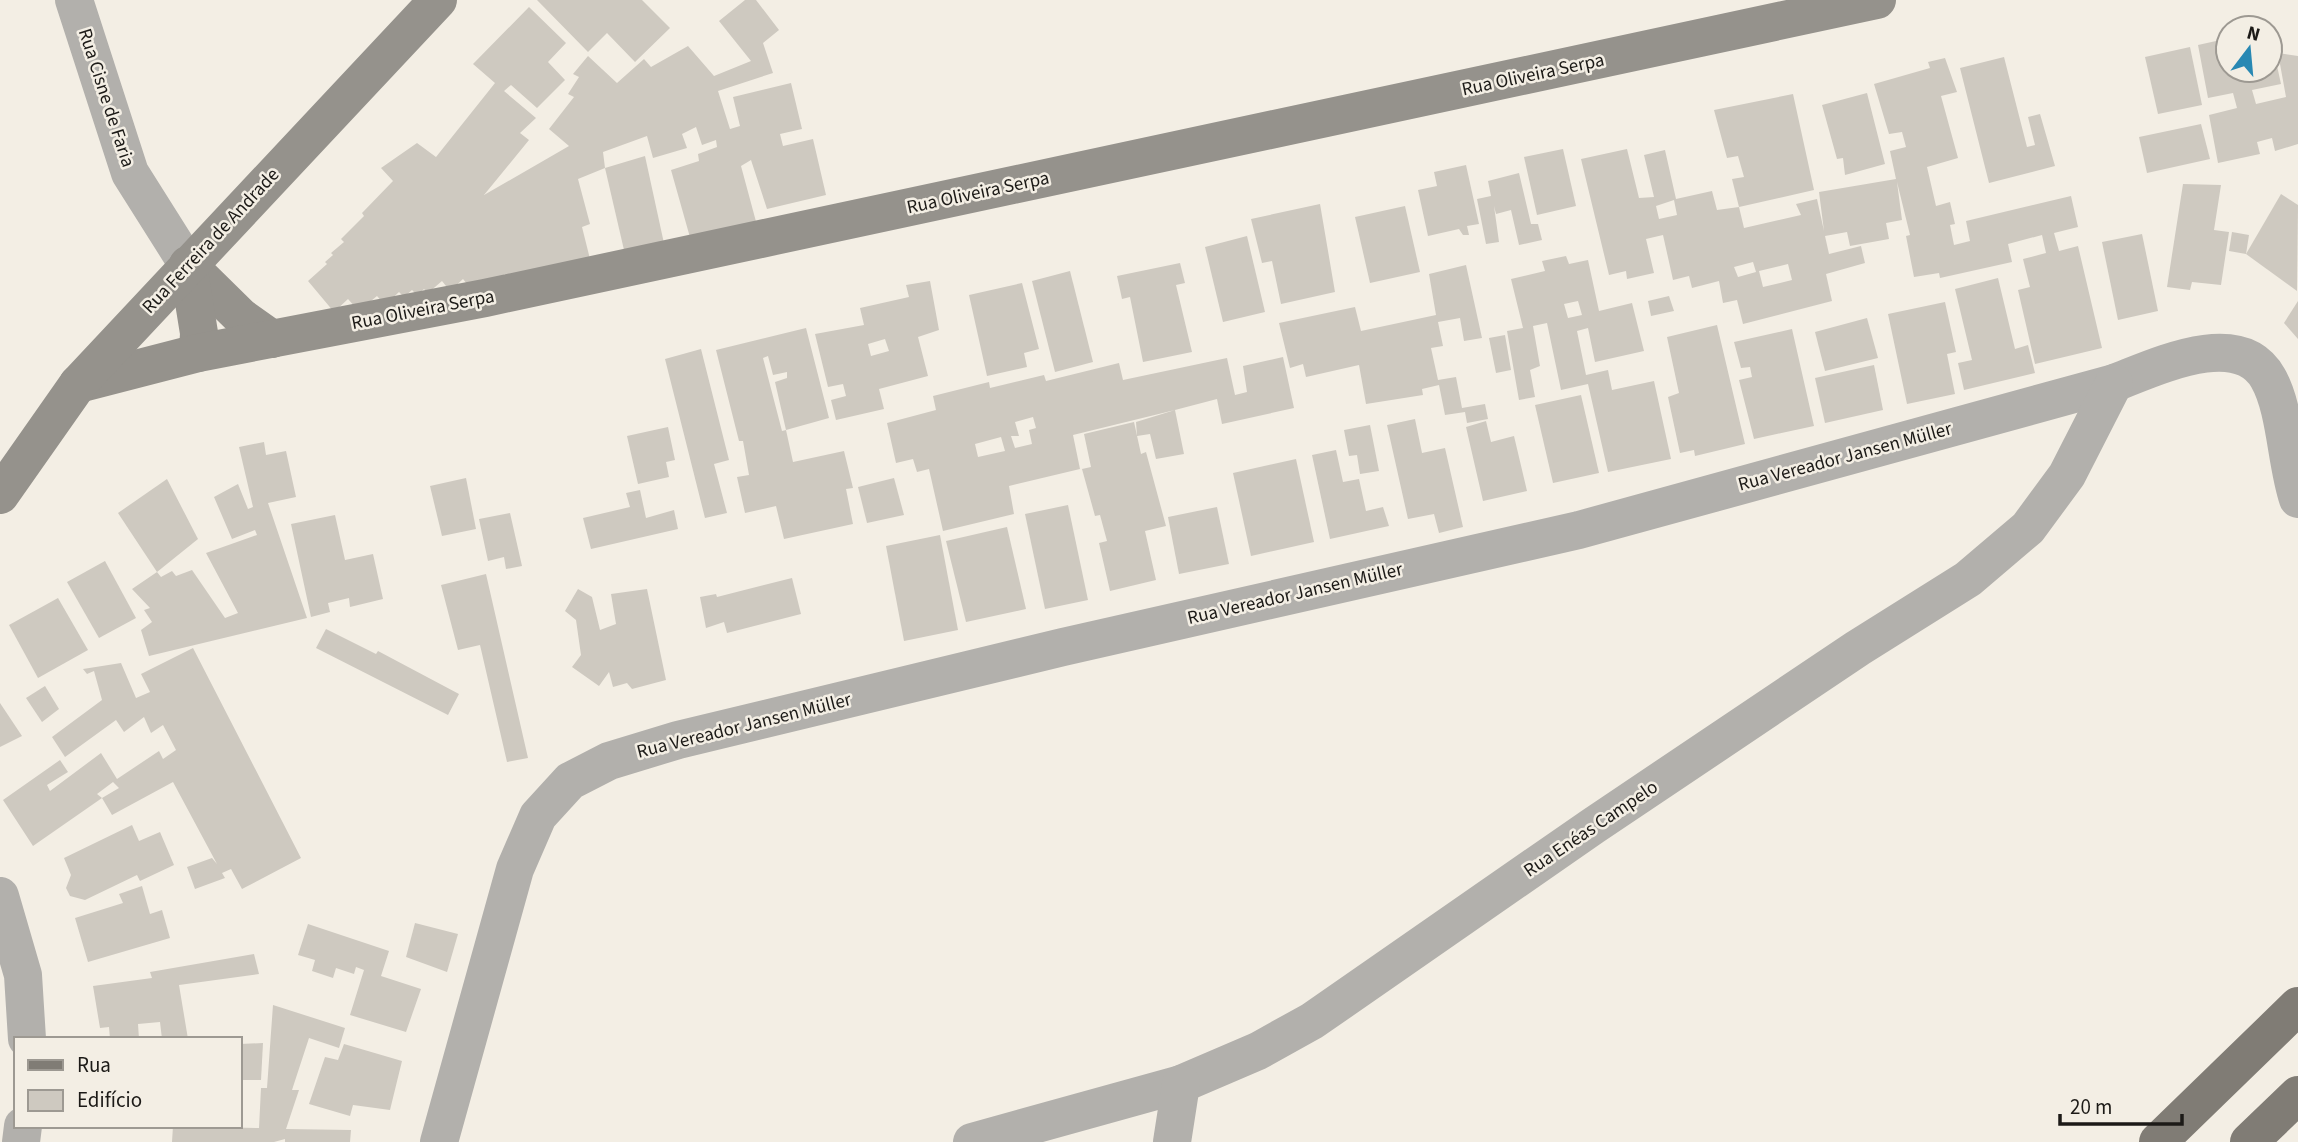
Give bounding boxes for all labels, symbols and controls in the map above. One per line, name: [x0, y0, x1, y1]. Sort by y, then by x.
north arrow: [2214, 14, 2284, 84]
text: N: [2243, 19, 2263, 49]
street label: Rua Cisne de Faria: [71, 25, 141, 171]
street label: Rua Oliveira Serpa: [1459, 47, 1607, 103]
street label: Rua Ferreira de Andrade: [136, 162, 286, 320]
street label: Rua Oliveira Serpa: [904, 165, 1052, 221]
street label: Rua Oliveira Serpa: [349, 283, 497, 337]
street label: Rua Vereador Jansen Müller: [1735, 415, 1955, 499]
street label: Rua Vereador Jansen Müller: [1185, 556, 1406, 632]
street label: Rua Vereador Jansen Müller: [634, 686, 855, 766]
street label: Rua Enéas Campelo: [1518, 774, 1664, 884]
legend: [14, 1037, 242, 1128]
text: Rua: [77, 1050, 111, 1080]
scale bar: [2060, 1082, 2182, 1126]
text: Edifício: [77, 1085, 142, 1115]
text: 20 m: [2070, 1092, 2112, 1122]

